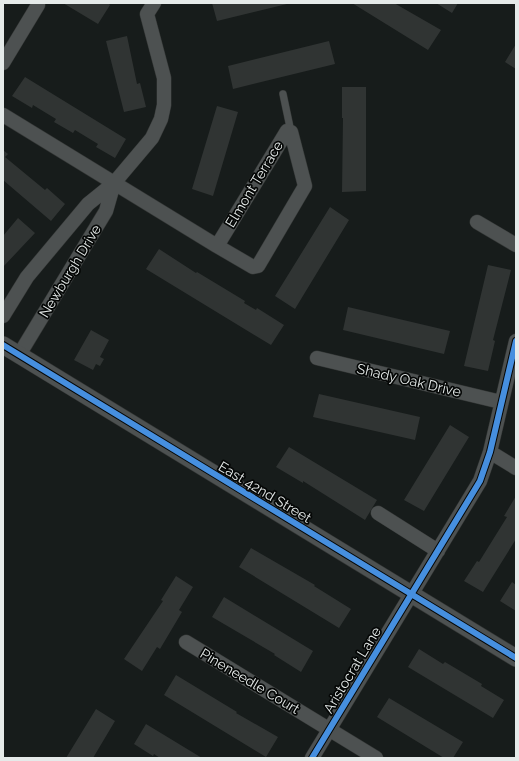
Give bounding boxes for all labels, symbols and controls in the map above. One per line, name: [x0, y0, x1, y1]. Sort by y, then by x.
street label: Elmont Terrace: [222, 138, 286, 230]
street label: Newburgh Drive: [36, 222, 104, 320]
street label: Shady Oak Drive: [355, 360, 463, 400]
street label: East 42nd Street: [216, 458, 315, 526]
street label: Aristocrat Lane: [320, 624, 384, 716]
street label: Pineneedle Court: [197, 645, 303, 717]

